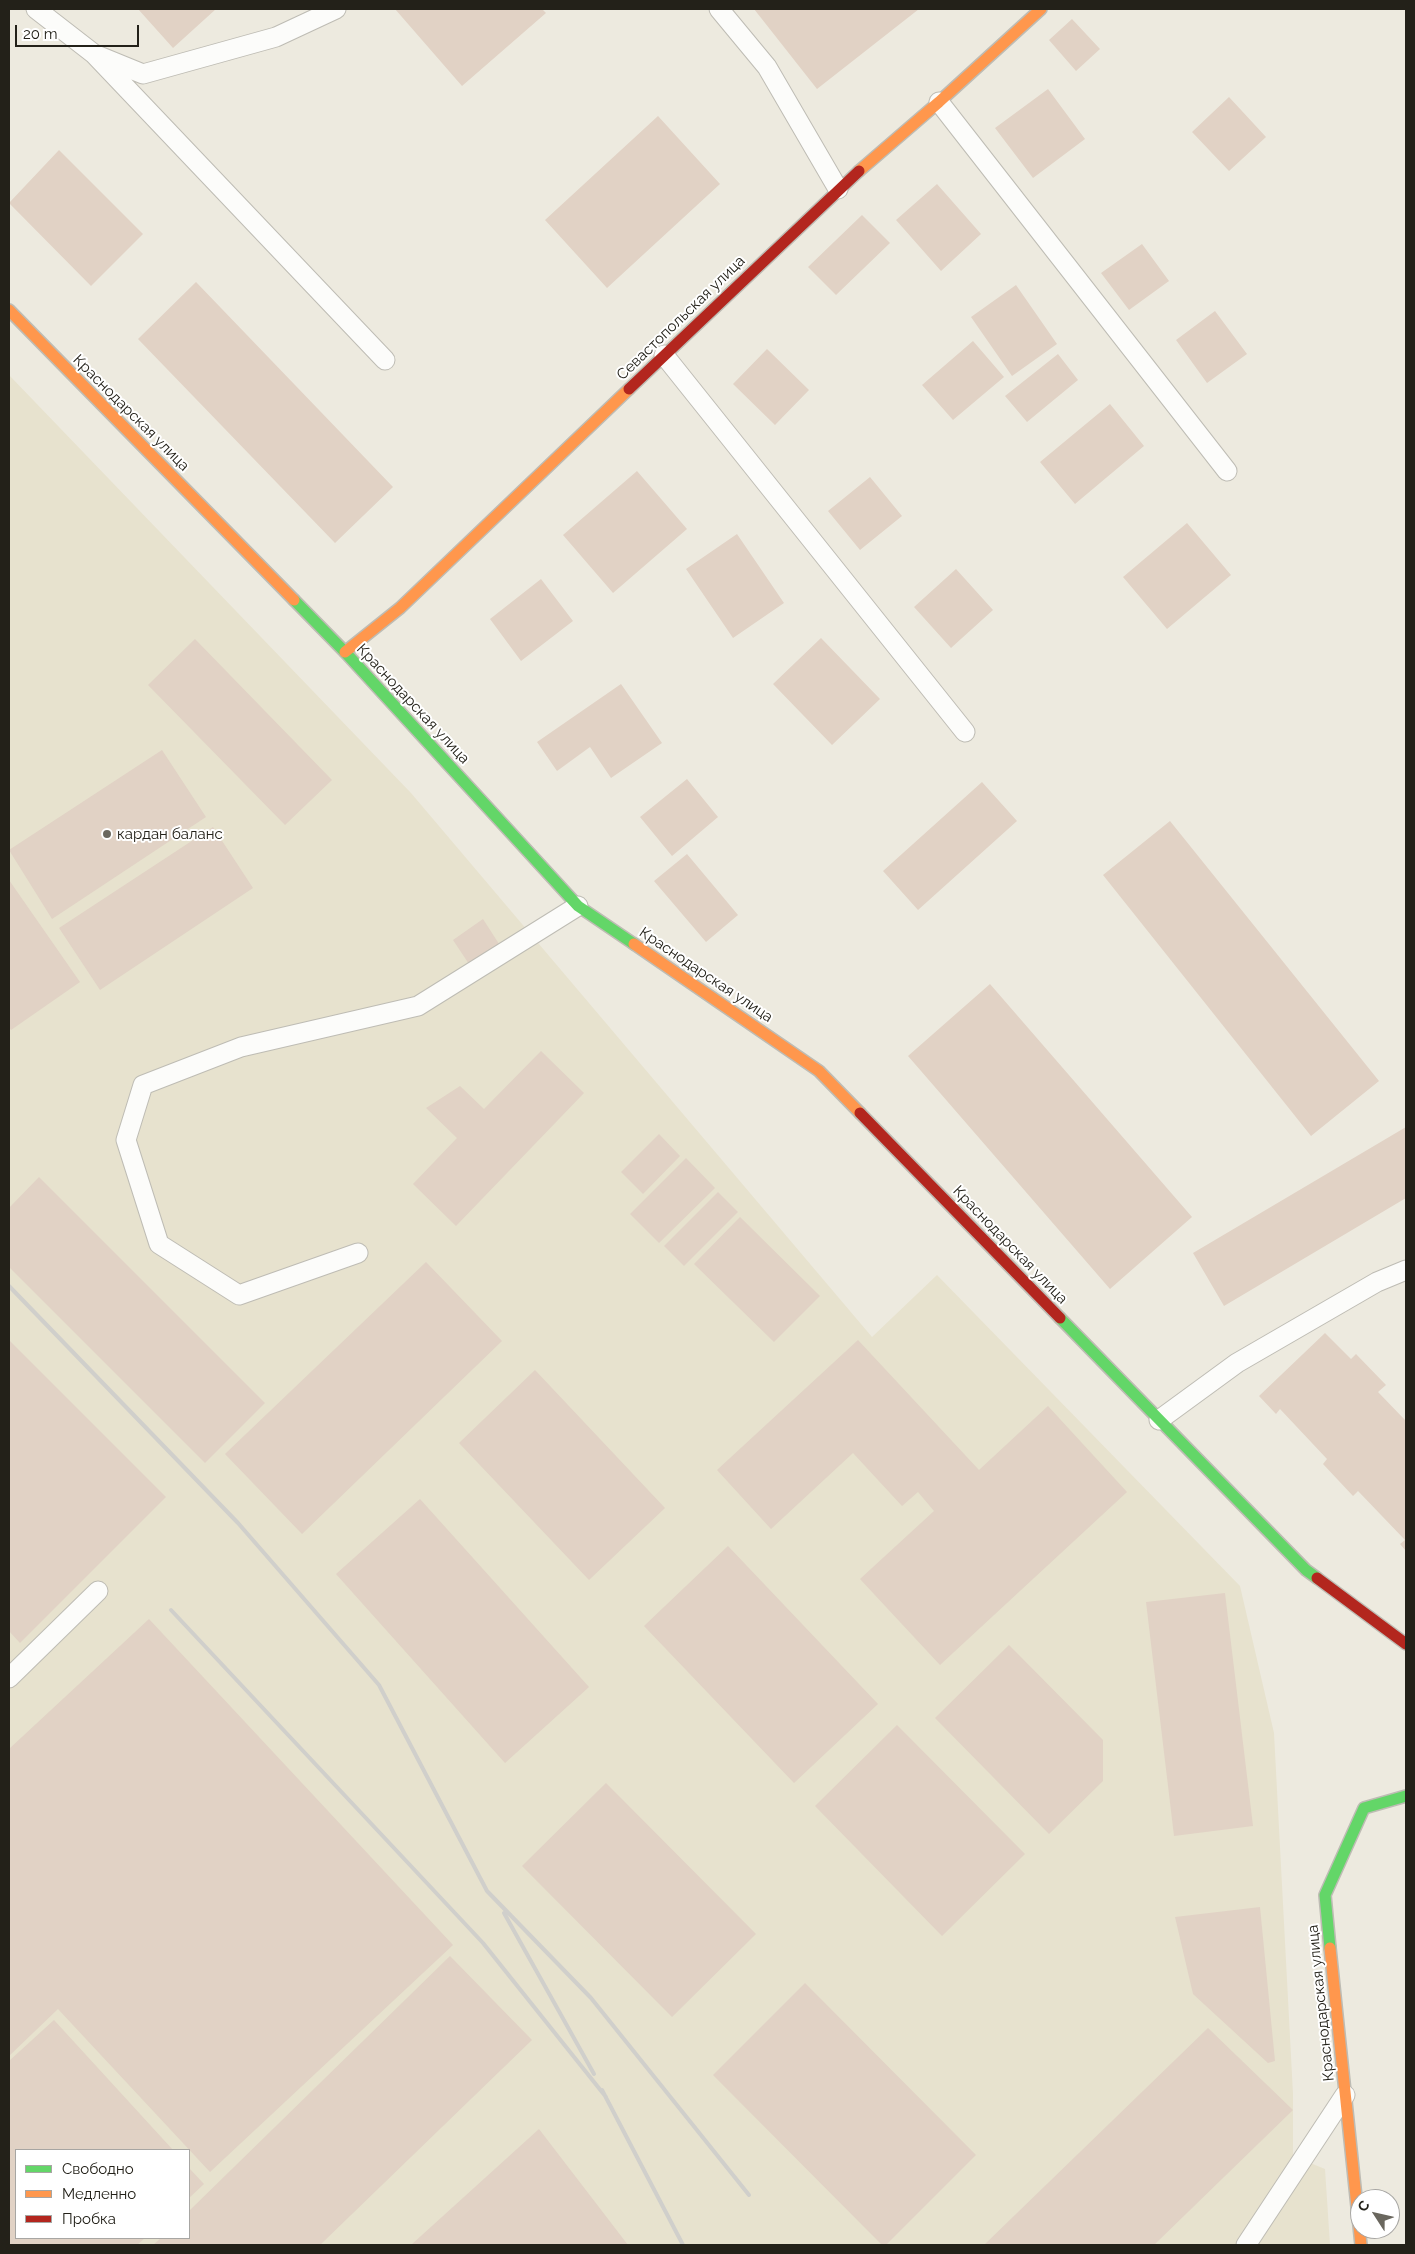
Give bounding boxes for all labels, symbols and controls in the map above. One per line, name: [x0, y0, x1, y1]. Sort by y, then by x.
scale bar: [18, 15, 141, 47]
text: 20 m: [23, 25, 58, 43]
street label: Севастопольская улица: [613, 252, 749, 384]
street label: Краснодарская улица: [69, 351, 193, 475]
street label: Краснодарская улица: [353, 640, 473, 768]
place label: кардан баланс: [117, 825, 223, 843]
marker: кардан баланс: [101, 828, 113, 840]
street label: Краснодарская улица: [636, 924, 776, 1026]
street label: Краснодарская улица: [949, 1182, 1071, 1308]
street label: Краснодарская улица: [1304, 1924, 1338, 2082]
legend: [15, 2149, 190, 2239]
text: Свободно: [62, 2160, 134, 2178]
text: Медленно: [62, 2185, 136, 2203]
north arrow: [1350, 2189, 1400, 2239]
text: С: [1354, 2197, 1373, 2215]
text: Пробка: [62, 2210, 116, 2228]

